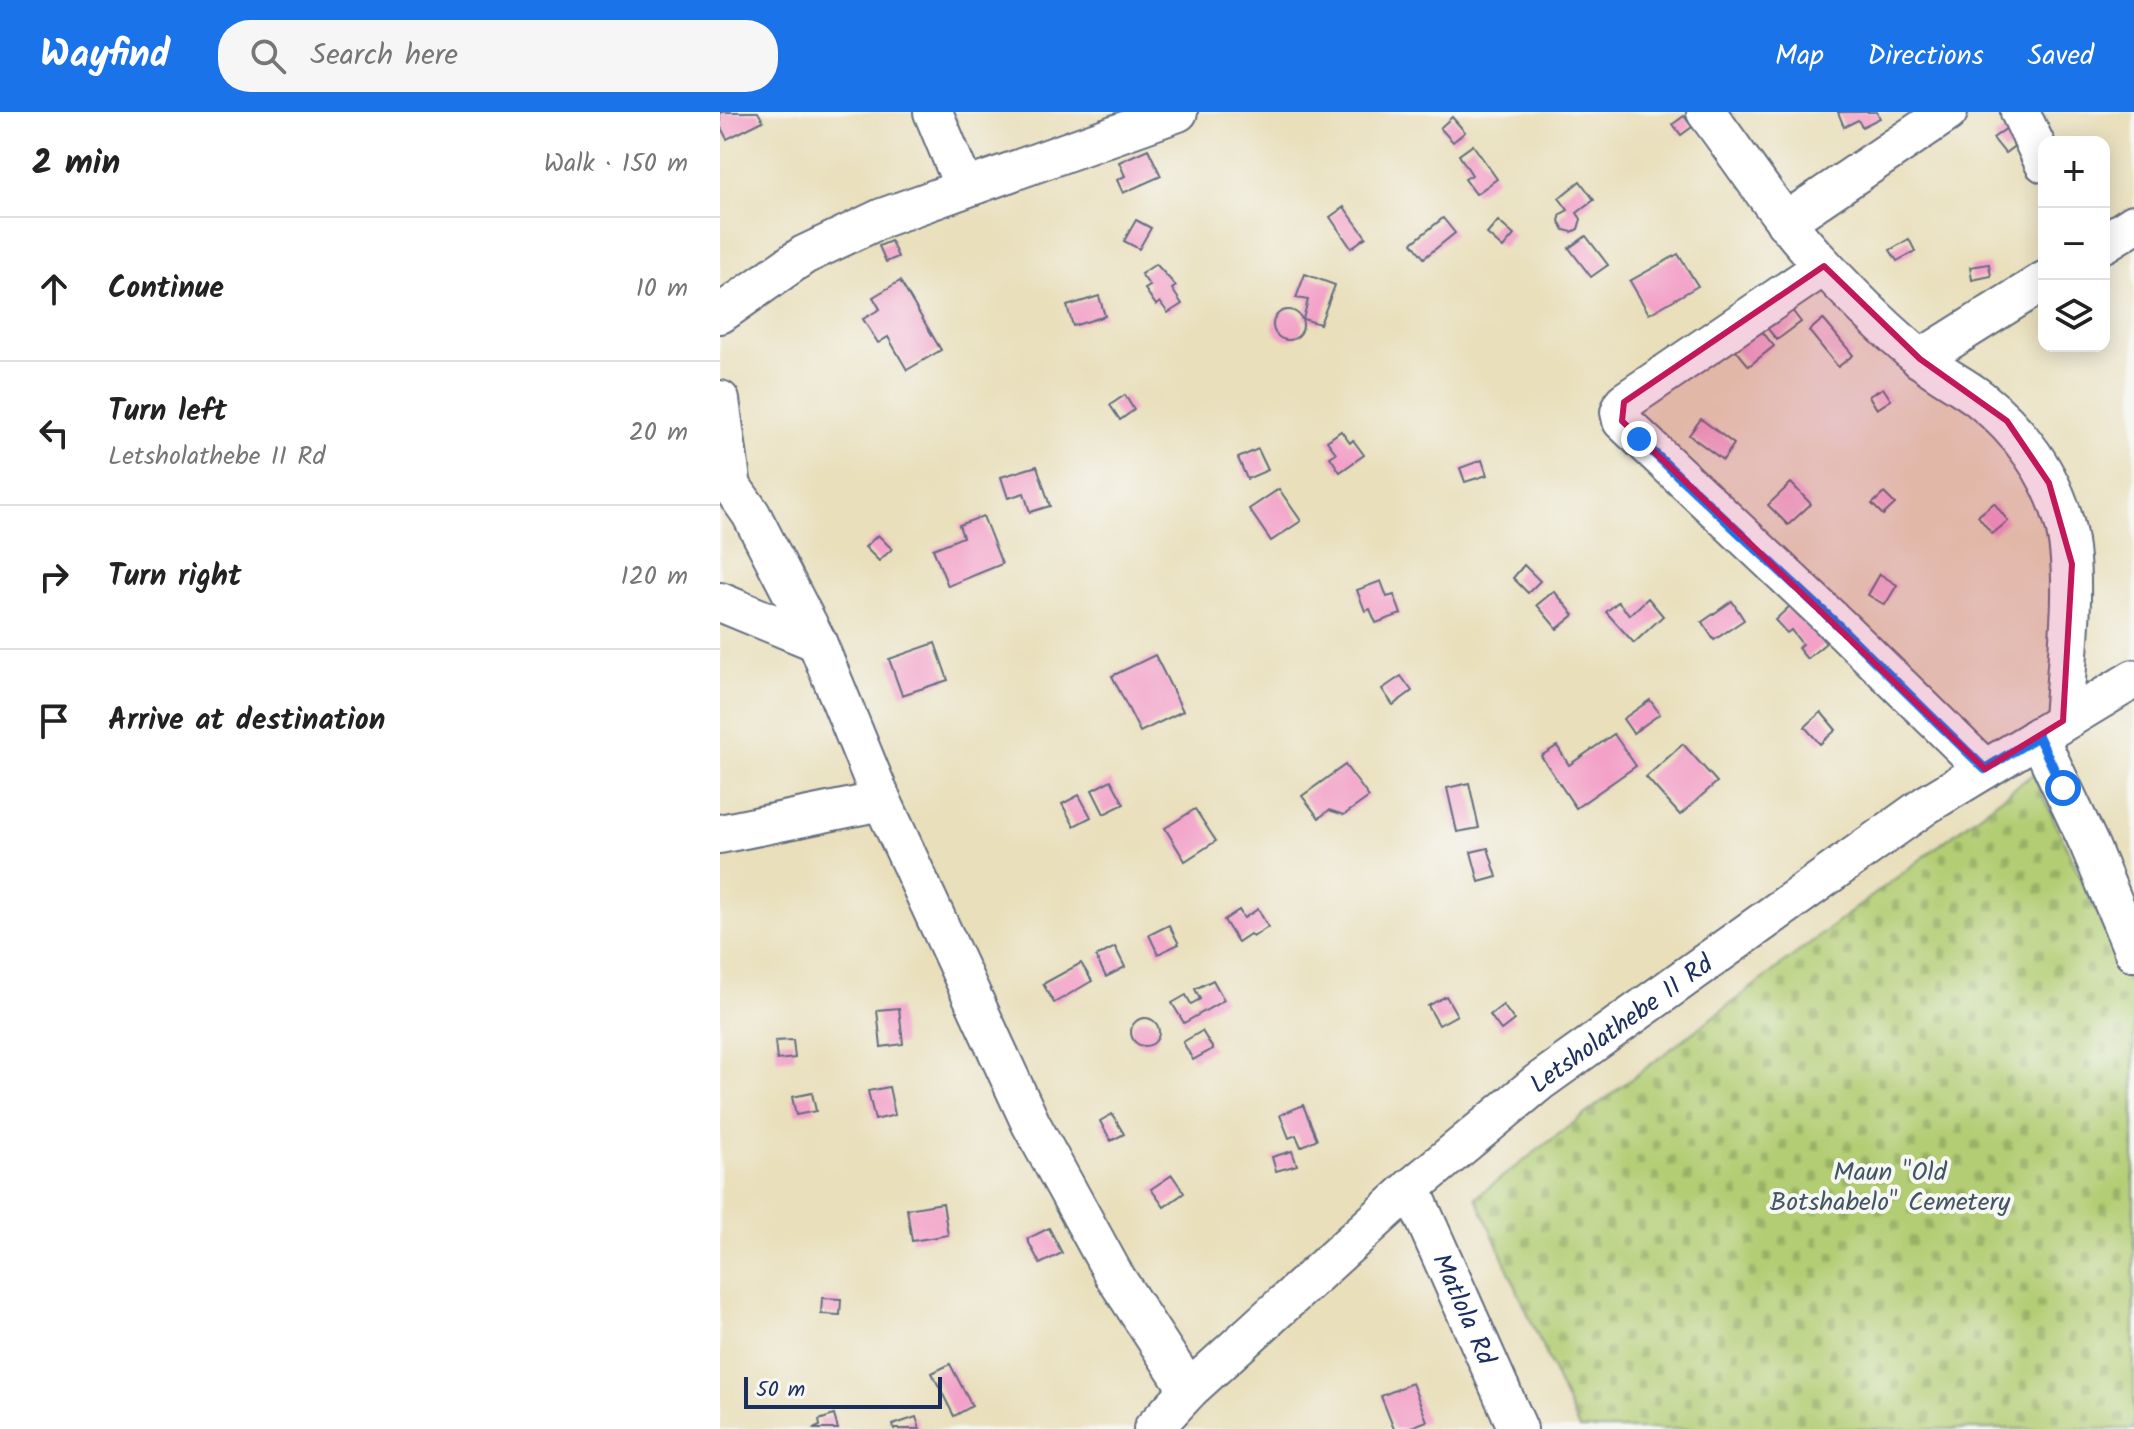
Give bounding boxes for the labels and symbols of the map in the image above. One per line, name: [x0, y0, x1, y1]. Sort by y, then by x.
route end: [1621, 421, 1657, 457]
route start: [2045, 770, 2081, 806]
street label: Letsholathebe II Rd: [1521, 944, 1723, 1105]
park label: Maun "Old Botshabelo" Cemetery: [1770, 1152, 2011, 1224]
street label: Matlola Rd: [1420, 1247, 1506, 1373]
scale bar: [744, 1373, 942, 1409]

